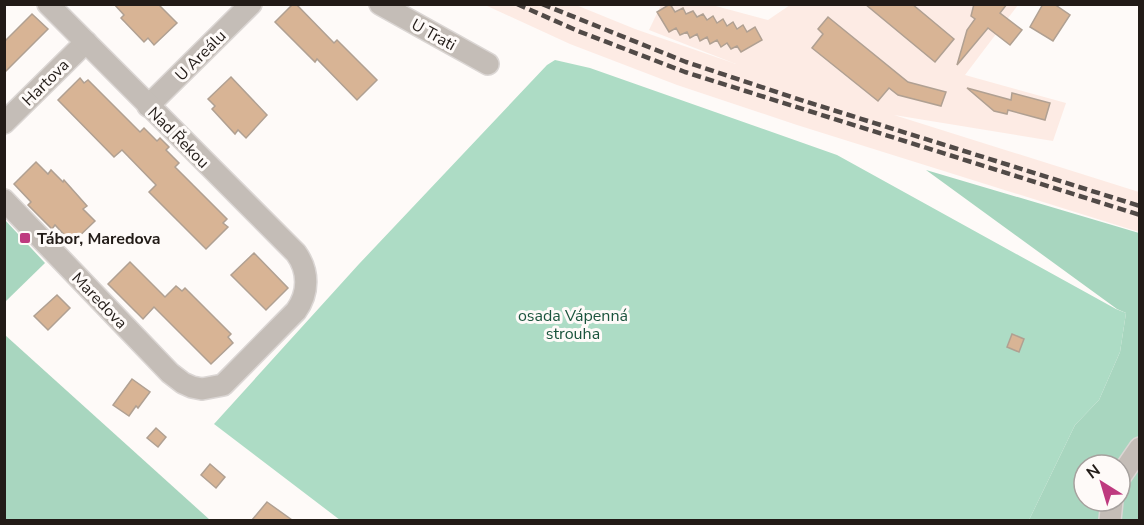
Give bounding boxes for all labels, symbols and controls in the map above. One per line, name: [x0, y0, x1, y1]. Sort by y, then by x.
street label: U Trati: [407, 14, 460, 56]
street label: U Areálu: [170, 25, 231, 86]
street label: Hartova: [18, 55, 74, 111]
street label: Nad Řekou: [143, 102, 214, 173]
place label: Tábor, Maredova: [37, 228, 161, 250]
marker: Tábor, Maredova: [18, 231, 32, 245]
street label: Maredova: [67, 268, 132, 334]
park label: osada Vápenná strouha: [518, 305, 628, 345]
north arrow: [1072, 453, 1132, 513]
text: N: [1082, 459, 1105, 484]

